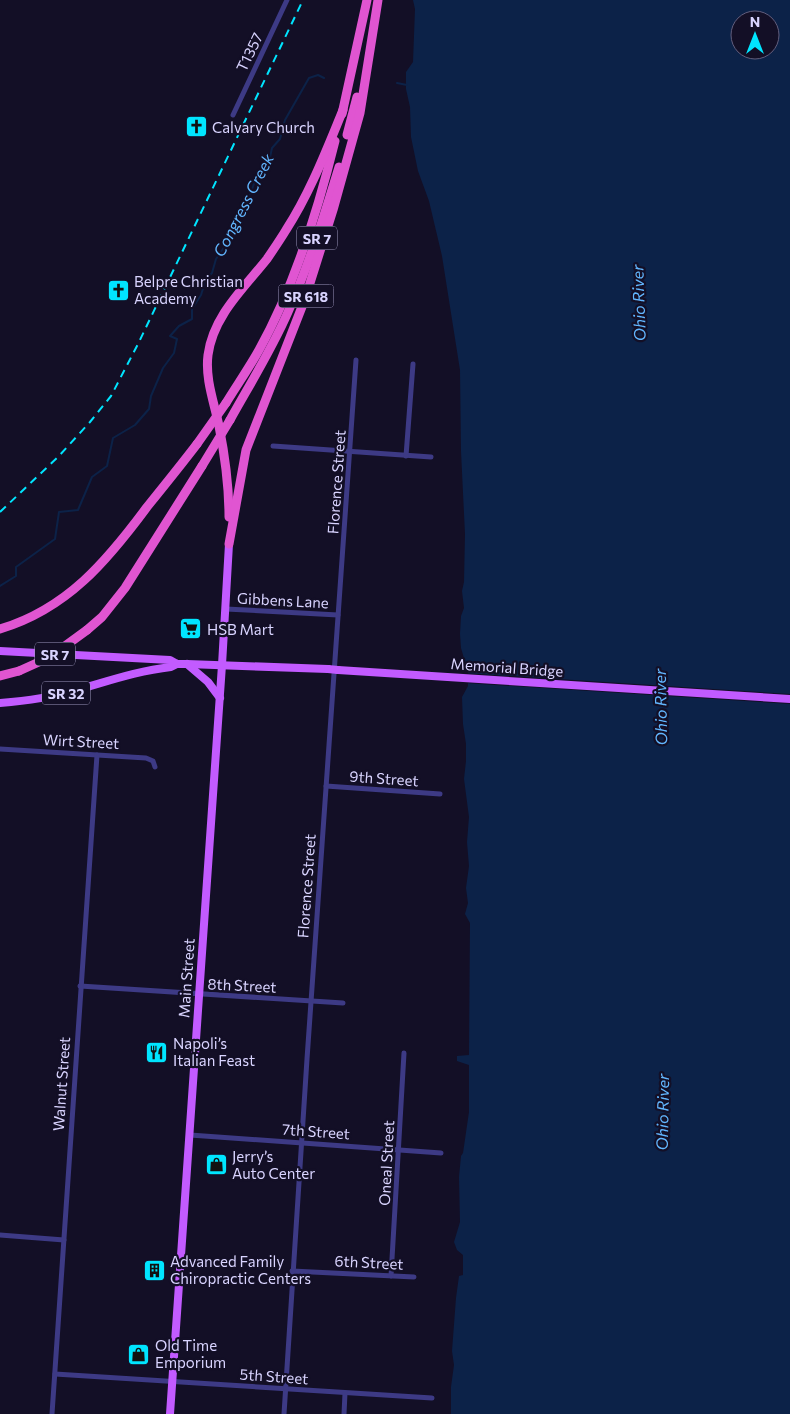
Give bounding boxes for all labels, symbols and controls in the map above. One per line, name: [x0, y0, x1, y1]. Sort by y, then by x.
north arrow: [730, 10, 780, 60]
text: N: [750, 13, 760, 30]
street label: T1357: [232, 30, 266, 74]
church icon: Calvary Church: [184, 115, 208, 139]
place label: Calvary Church: [212, 118, 315, 136]
water label: Congress Creek: [209, 150, 277, 260]
road number: SR 7: [297, 227, 337, 250]
water label: Ohio River: [627, 264, 649, 342]
place label: Belpre Christian Academy: [134, 272, 243, 307]
church icon: Belpre Christian Academy: [106, 278, 130, 302]
road number: SR 618: [278, 284, 334, 308]
street label: Florence Street: [323, 429, 349, 535]
street label: Gibbens Lane: [237, 589, 329, 611]
supermarket icon: HSB Mart: [179, 617, 203, 641]
place label: HSB Mart: [207, 620, 274, 638]
road number: SR 7: [35, 642, 75, 666]
street label: Memorial Bridge: [450, 654, 564, 680]
water label: Ohio River: [650, 668, 670, 746]
road number: SR 32: [42, 681, 90, 704]
street label: Wirt Street: [42, 730, 120, 752]
street label: 9th Street: [349, 767, 419, 789]
street label: Florence Street: [293, 833, 319, 939]
street label: Main Street: [174, 938, 198, 1018]
street label: 8th Street: [207, 974, 277, 996]
place label: Napoli’s Italian Feast: [173, 1034, 255, 1069]
street label: Walnut Street: [49, 1036, 73, 1132]
restaurant icon: Napoli’s Italian Feast: [145, 1040, 169, 1064]
water label: Ohio River: [652, 1073, 672, 1151]
street label: 7th Street: [281, 1120, 351, 1142]
street label: Oneal Street: [375, 1120, 397, 1206]
place label: Jerry’s Auto Center: [232, 1147, 315, 1182]
shop icon: Jerry’s Auto Center: [204, 1153, 228, 1177]
street label: 6th Street: [334, 1251, 404, 1273]
place label: Advanced Family Chiropractic Centers: [170, 1252, 311, 1287]
building icon: Advanced Family Chiropractic Centers: [142, 1258, 166, 1282]
place label: Old Time Emporium: [155, 1336, 226, 1371]
shop icon: Old Time Emporium: [127, 1342, 151, 1366]
street label: 5th Street: [239, 1365, 309, 1387]

